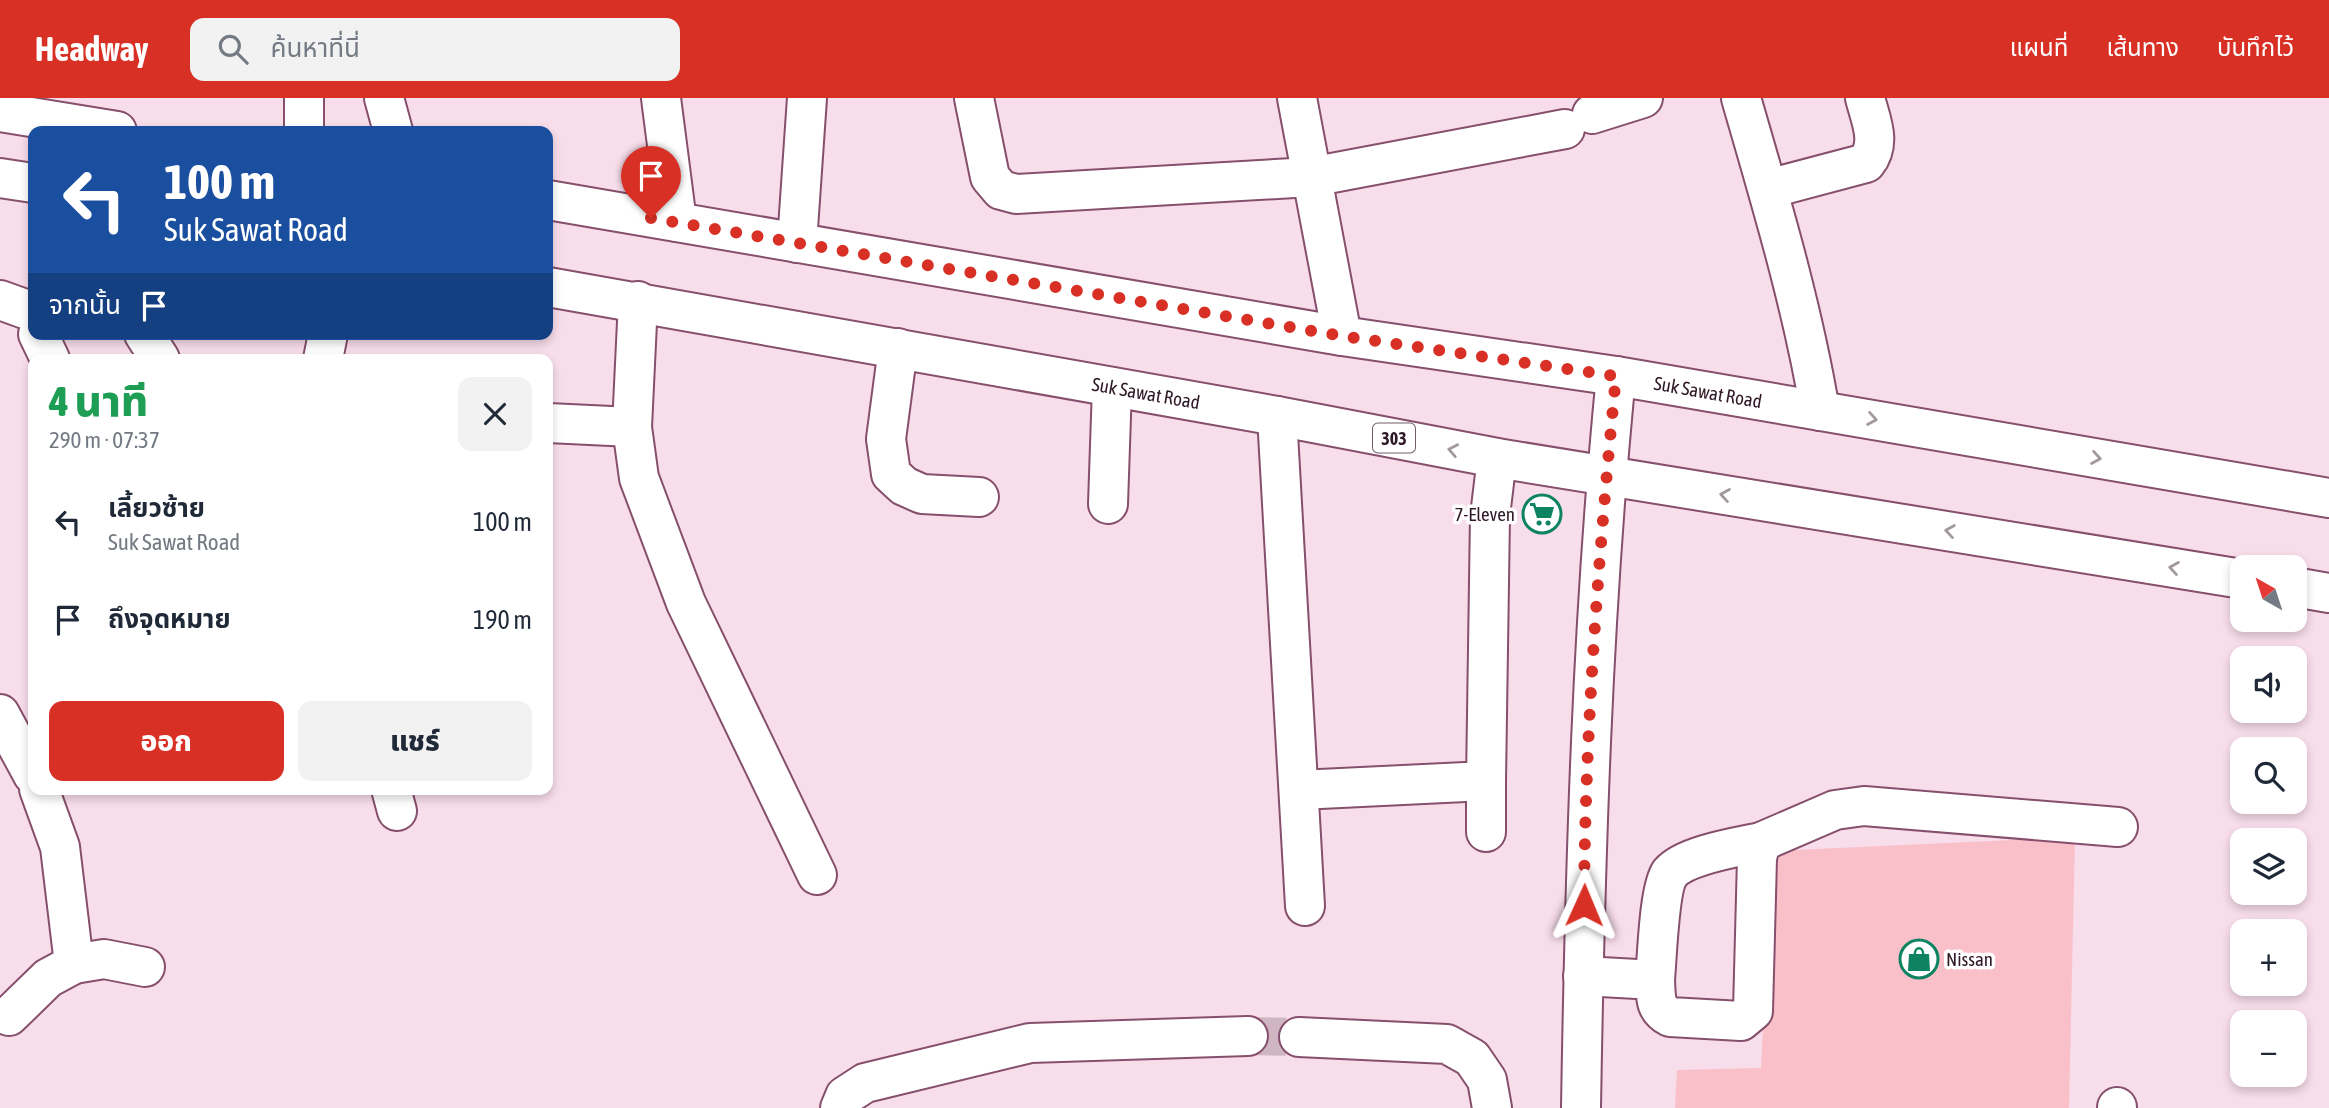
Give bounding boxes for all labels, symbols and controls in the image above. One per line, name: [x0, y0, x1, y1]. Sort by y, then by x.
search box: [190, 18, 680, 81]
text: Headway: [35, 30, 148, 68]
icon: search: [214, 30, 252, 68]
text: ค้นหาที่นี่: [270, 33, 360, 63]
text: แผนที่: [2010, 34, 2068, 61]
text: เส้นทาง: [2106, 34, 2179, 61]
text: บันทึกไว้: [2217, 34, 2294, 61]
pin: [621, 146, 681, 218]
text: 100 m: [164, 153, 275, 209]
icon: left: [49, 154, 140, 245]
icon: arrive: [632, 157, 670, 195]
text: Suk Sawat Road: [164, 211, 348, 248]
icon: arrive: [135, 287, 173, 325]
text: จากนั้น: [49, 290, 121, 320]
street label: Suk Sawat Road: [1652, 372, 1764, 412]
street label: Suk Sawat Road: [1090, 373, 1202, 413]
text: 4 นาที: [49, 377, 148, 425]
button: close: [458, 377, 532, 451]
one-way arrow: [1866, 411, 1878, 426]
road number: 303: [1373, 424, 1415, 452]
text: 290 m · 07:37: [49, 427, 160, 453]
one-way arrow: [1447, 443, 1459, 458]
one-way arrow: [2090, 450, 2102, 465]
one-way arrow: [1719, 488, 1731, 503]
text: เลี้ยวซ้าย: [108, 493, 205, 523]
supermarket icon: 7-Eleven: [1521, 493, 1563, 535]
icon: left: [49, 503, 87, 541]
place label: 7-Eleven: [1454, 503, 1515, 525]
text: 100 m: [473, 507, 532, 537]
one-way arrow: [1944, 524, 1956, 539]
text: Suk Sawat Road: [108, 529, 240, 555]
north arrow: [2230, 555, 2306, 632]
map controls: [2230, 555, 2307, 1087]
one-way arrow: [2168, 561, 2180, 576]
icon: arrive: [49, 601, 87, 639]
text: ถึงจุดหมาย: [108, 604, 231, 634]
text: 190 m: [473, 605, 532, 635]
button: sound: [2230, 646, 2307, 723]
button: ออก: [49, 701, 284, 781]
button: แชร์: [298, 701, 532, 781]
button: search: [2230, 737, 2307, 814]
button: layers: [2230, 828, 2307, 905]
position arrow: [1547, 868, 1621, 942]
button: +: [2230, 919, 2307, 996]
shop icon: Nissan: [1898, 938, 1940, 980]
place label: Nissan: [1946, 948, 1993, 970]
button: −: [2230, 1010, 2307, 1087]

